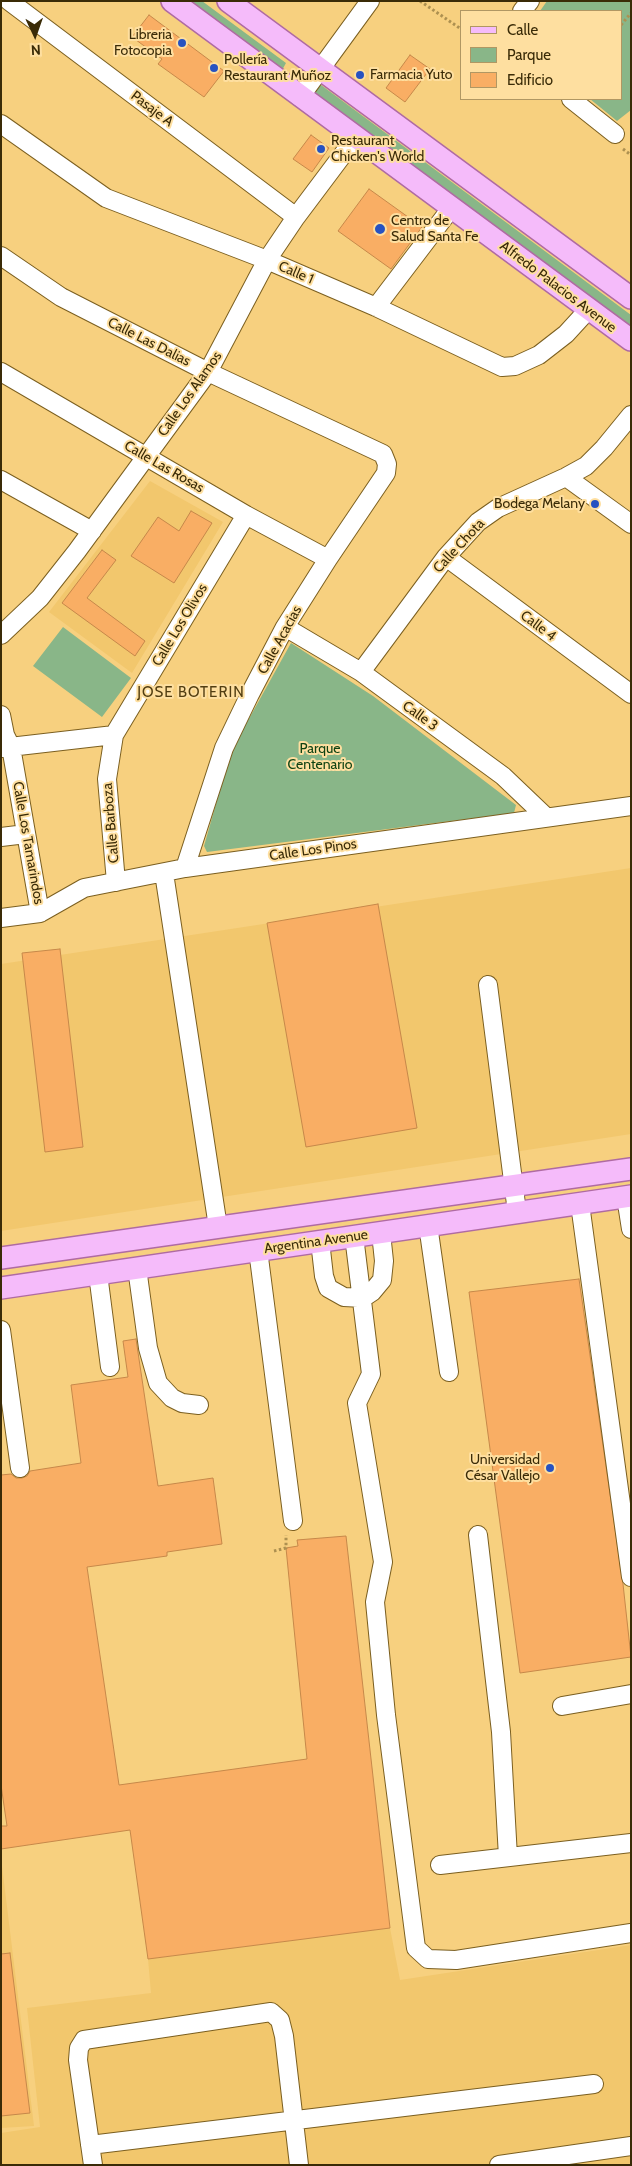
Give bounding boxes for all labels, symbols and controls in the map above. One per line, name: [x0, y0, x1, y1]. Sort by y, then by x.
north arrow: [10, 10, 60, 60]
legend: [460, 10, 622, 100]
text: Calle: [507, 21, 538, 39]
place label: Libreria Fotocopia: [114, 27, 172, 59]
marker: Libreria Fotocopia: [176, 37, 188, 49]
text: N: [30, 41, 41, 59]
text: Parque: [507, 46, 551, 64]
place label: Pollería Restaurant Muñoz: [224, 52, 331, 84]
marker: Pollería Restaurant Muñoz: [208, 62, 220, 74]
place label: Farmacia Yuto: [370, 67, 453, 83]
marker: Farmacia Yuto: [354, 69, 366, 81]
text: Edificio: [507, 71, 553, 89]
street label: Pasaje A: [127, 88, 177, 130]
place label: Restaurant Chicken's World: [331, 133, 424, 166]
marker: Restaurant Chicken's World: [315, 143, 327, 155]
place label: Centro de Salud Santa Fe: [391, 213, 479, 246]
marker: Centro de Salud Santa Fe: [373, 222, 387, 236]
street label: Alfredo Palacios Avenue: [496, 238, 620, 336]
street label: Calle 1: [276, 258, 316, 288]
street label: Calle Las Dalias: [105, 314, 193, 370]
street label: Calle Los Alamos: [154, 348, 226, 440]
street label: Calle Las Rosas: [121, 437, 207, 497]
place label: Bodega Melany: [494, 496, 585, 512]
marker: Bodega Melany: [589, 498, 601, 510]
street label: Calle Chota: [430, 516, 488, 576]
street label: Calle Los Olivos: [149, 581, 211, 669]
street label: Calle Acacias: [254, 603, 306, 677]
street label: Calle 4: [517, 607, 559, 645]
district label: JOSE BOTERIN: [136, 684, 246, 702]
street label: Calle 3: [399, 698, 441, 734]
park label: Parque Centenario: [288, 741, 352, 774]
street label: Calle Los Tamarindos: [9, 780, 47, 906]
street label: Calle Barboza: [99, 782, 123, 864]
street label: Calle Los Pinos: [268, 836, 358, 864]
street label: Argentina Avenue: [263, 1226, 369, 1258]
place label: Universidad César Vallejo: [465, 1452, 540, 1484]
marker: Universidad César Vallejo: [544, 1462, 556, 1474]

